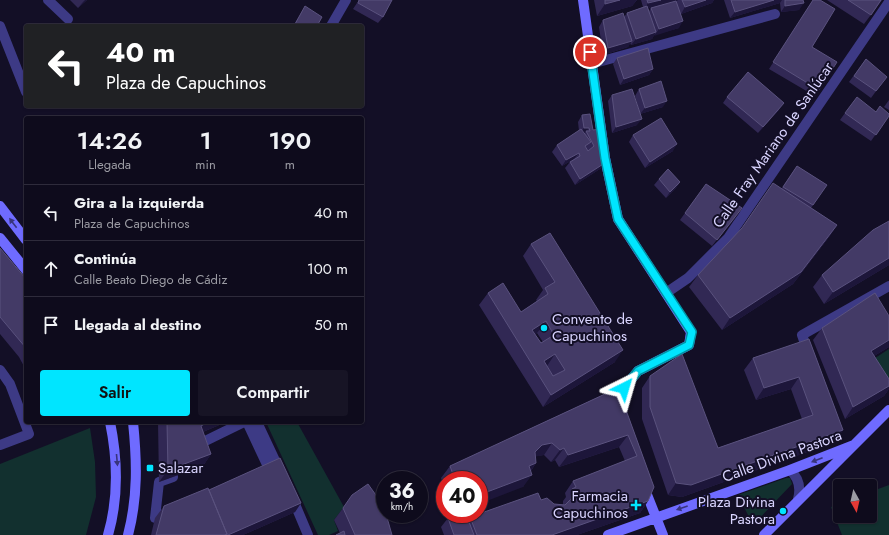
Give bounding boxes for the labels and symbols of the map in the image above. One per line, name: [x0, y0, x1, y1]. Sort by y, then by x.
pin: [573, 35, 607, 69]
street label: Calle Fray Mariano de Sanlúcar: [707, 57, 839, 233]
one-way arrow: [9, 218, 17, 228]
place label: Convento de Capuchinos: [552, 308, 633, 347]
marker: Convento de Capuchinos: [539, 323, 549, 333]
position arrow: [603, 367, 645, 409]
street label: Calle Divina Pastora: [719, 424, 845, 488]
one-way arrow: [113, 454, 120, 466]
place label: Salazar: [158, 457, 204, 479]
one-way arrow: [811, 457, 823, 463]
marker: Salazar: [145, 463, 155, 473]
speed limit sign: 40: [436, 471, 488, 523]
north arrow: [833, 479, 877, 523]
place label: Farmacia Capuchinos: [553, 485, 628, 524]
place label: Plaza Divina Pastora: [698, 491, 775, 530]
marker: Farmacia Capuchinos: [631, 500, 641, 510]
one-way arrow: [675, 505, 687, 511]
marker: Plaza Divina Pastora: [778, 506, 788, 516]

